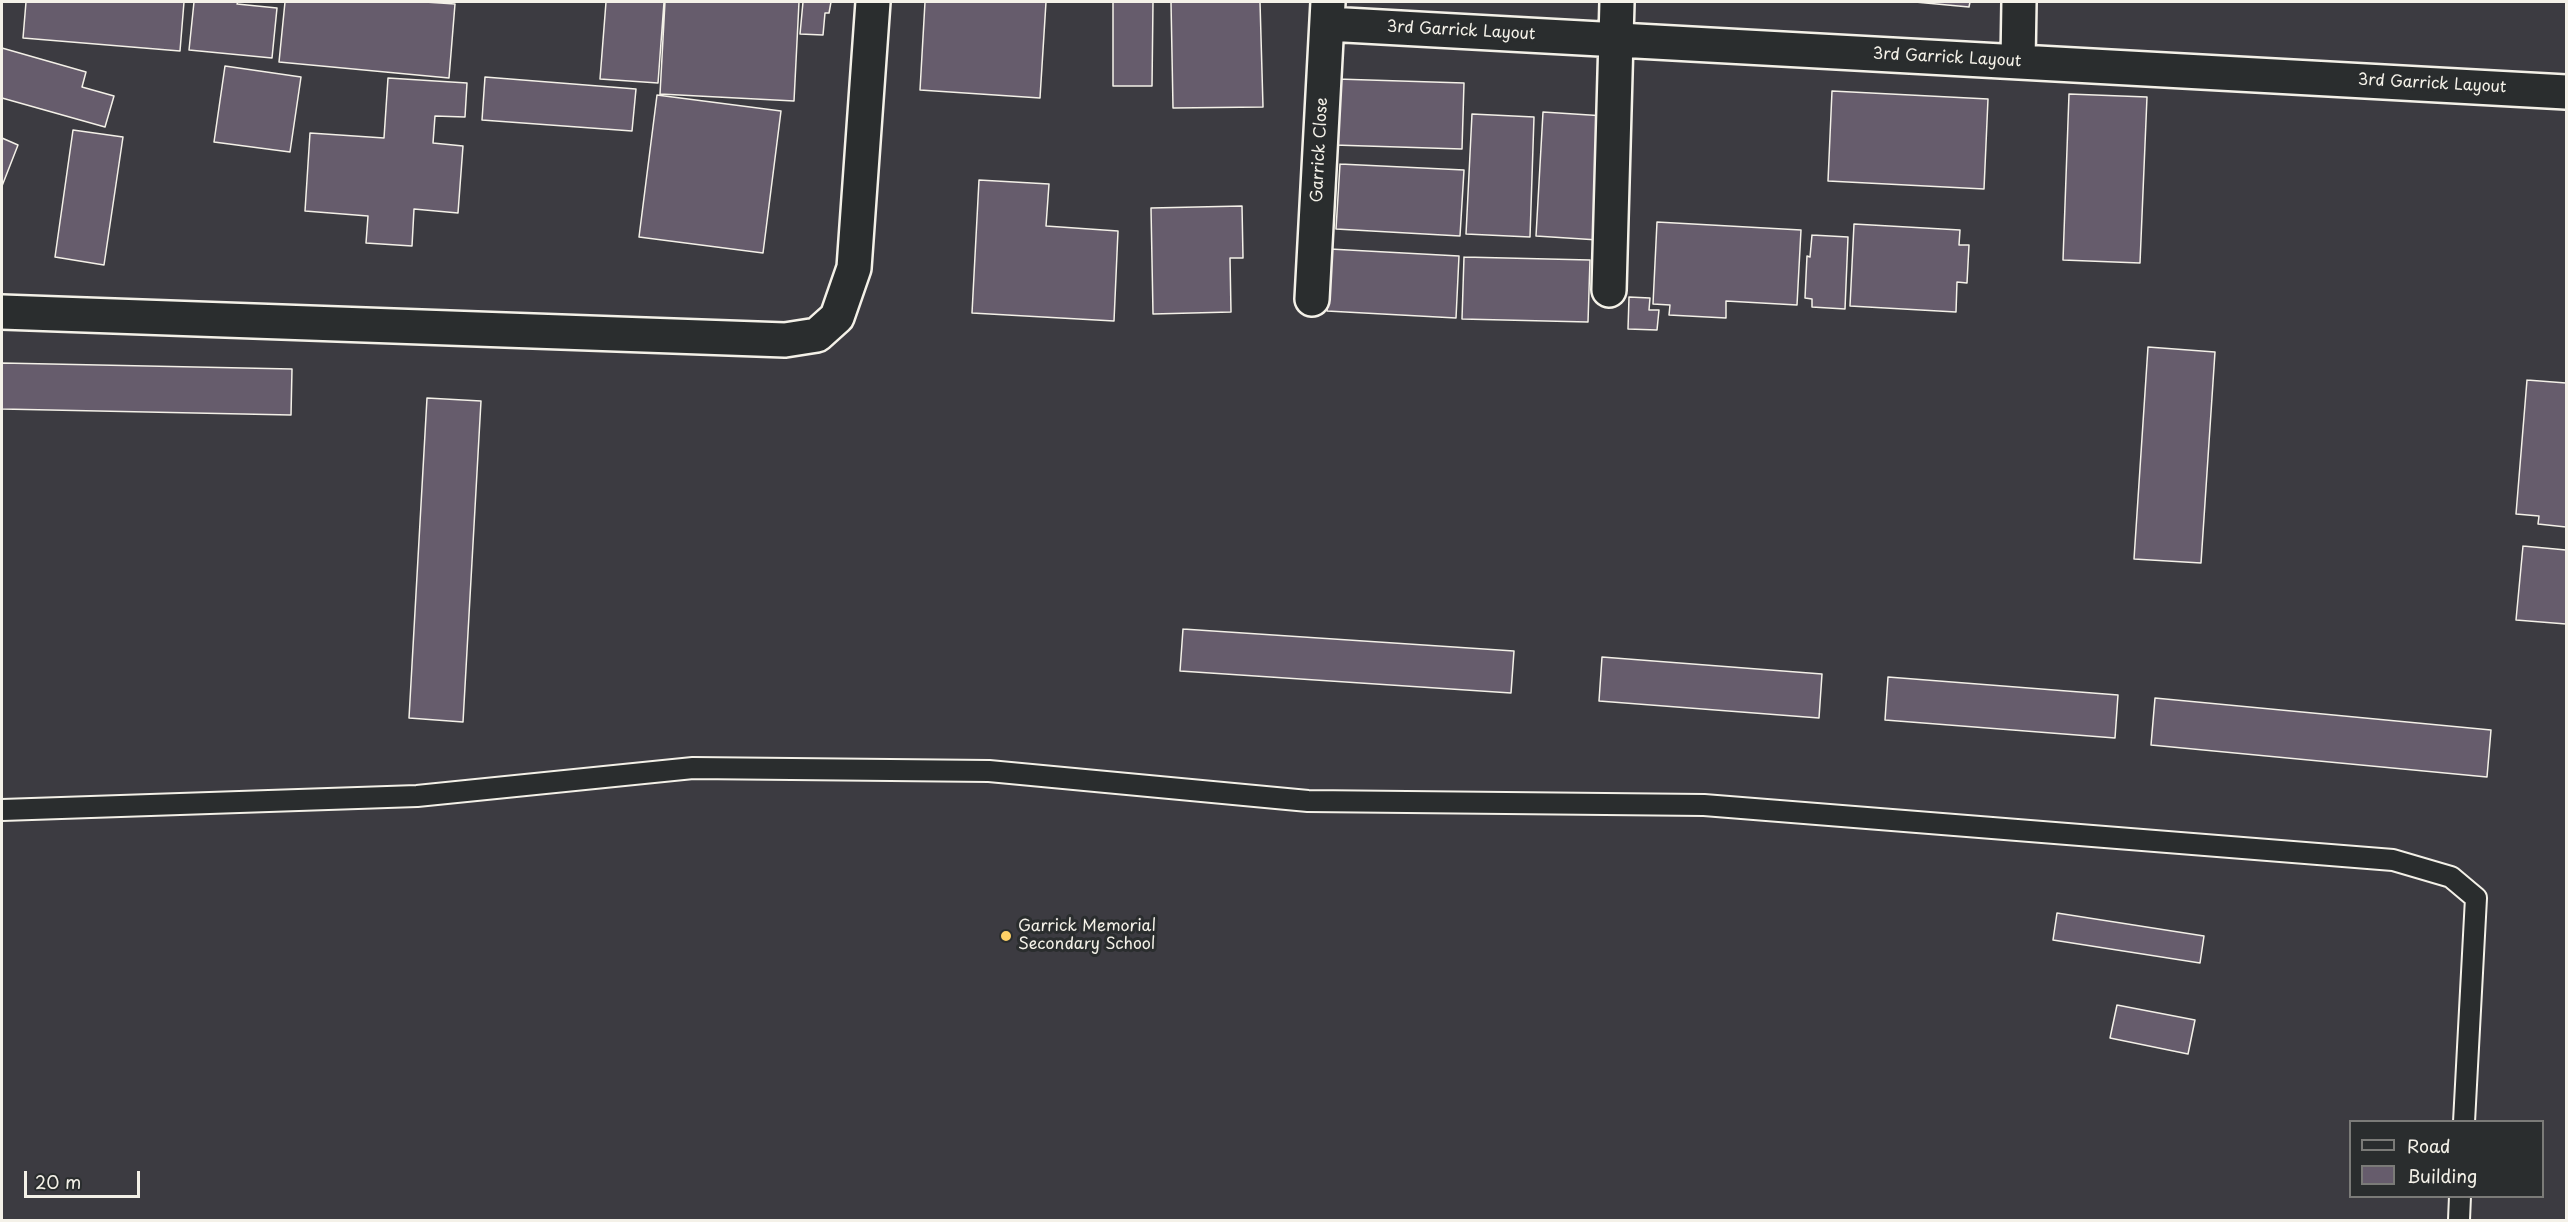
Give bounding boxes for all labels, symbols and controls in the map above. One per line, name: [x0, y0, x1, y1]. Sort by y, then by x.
street label: 3rd Garrick Layout: [1386, 18, 1536, 44]
street label: 3rd Garrick Layout: [1872, 45, 2022, 71]
street label: 3rd Garrick Layout: [2357, 71, 2507, 97]
street label: Garrick Close: [1308, 97, 1332, 203]
place label: Garrick Memorial Secondary School: [1018, 917, 1156, 955]
marker: Garrick Memorial Secondary School: [999, 929, 1013, 943]
legend: [2349, 1120, 2544, 1198]
text: Road: [2407, 1132, 2451, 1159]
scale bar: [27, 1159, 142, 1197]
text: Building: [2407, 1162, 2477, 1189]
text: 20 m: [35, 1168, 81, 1195]

